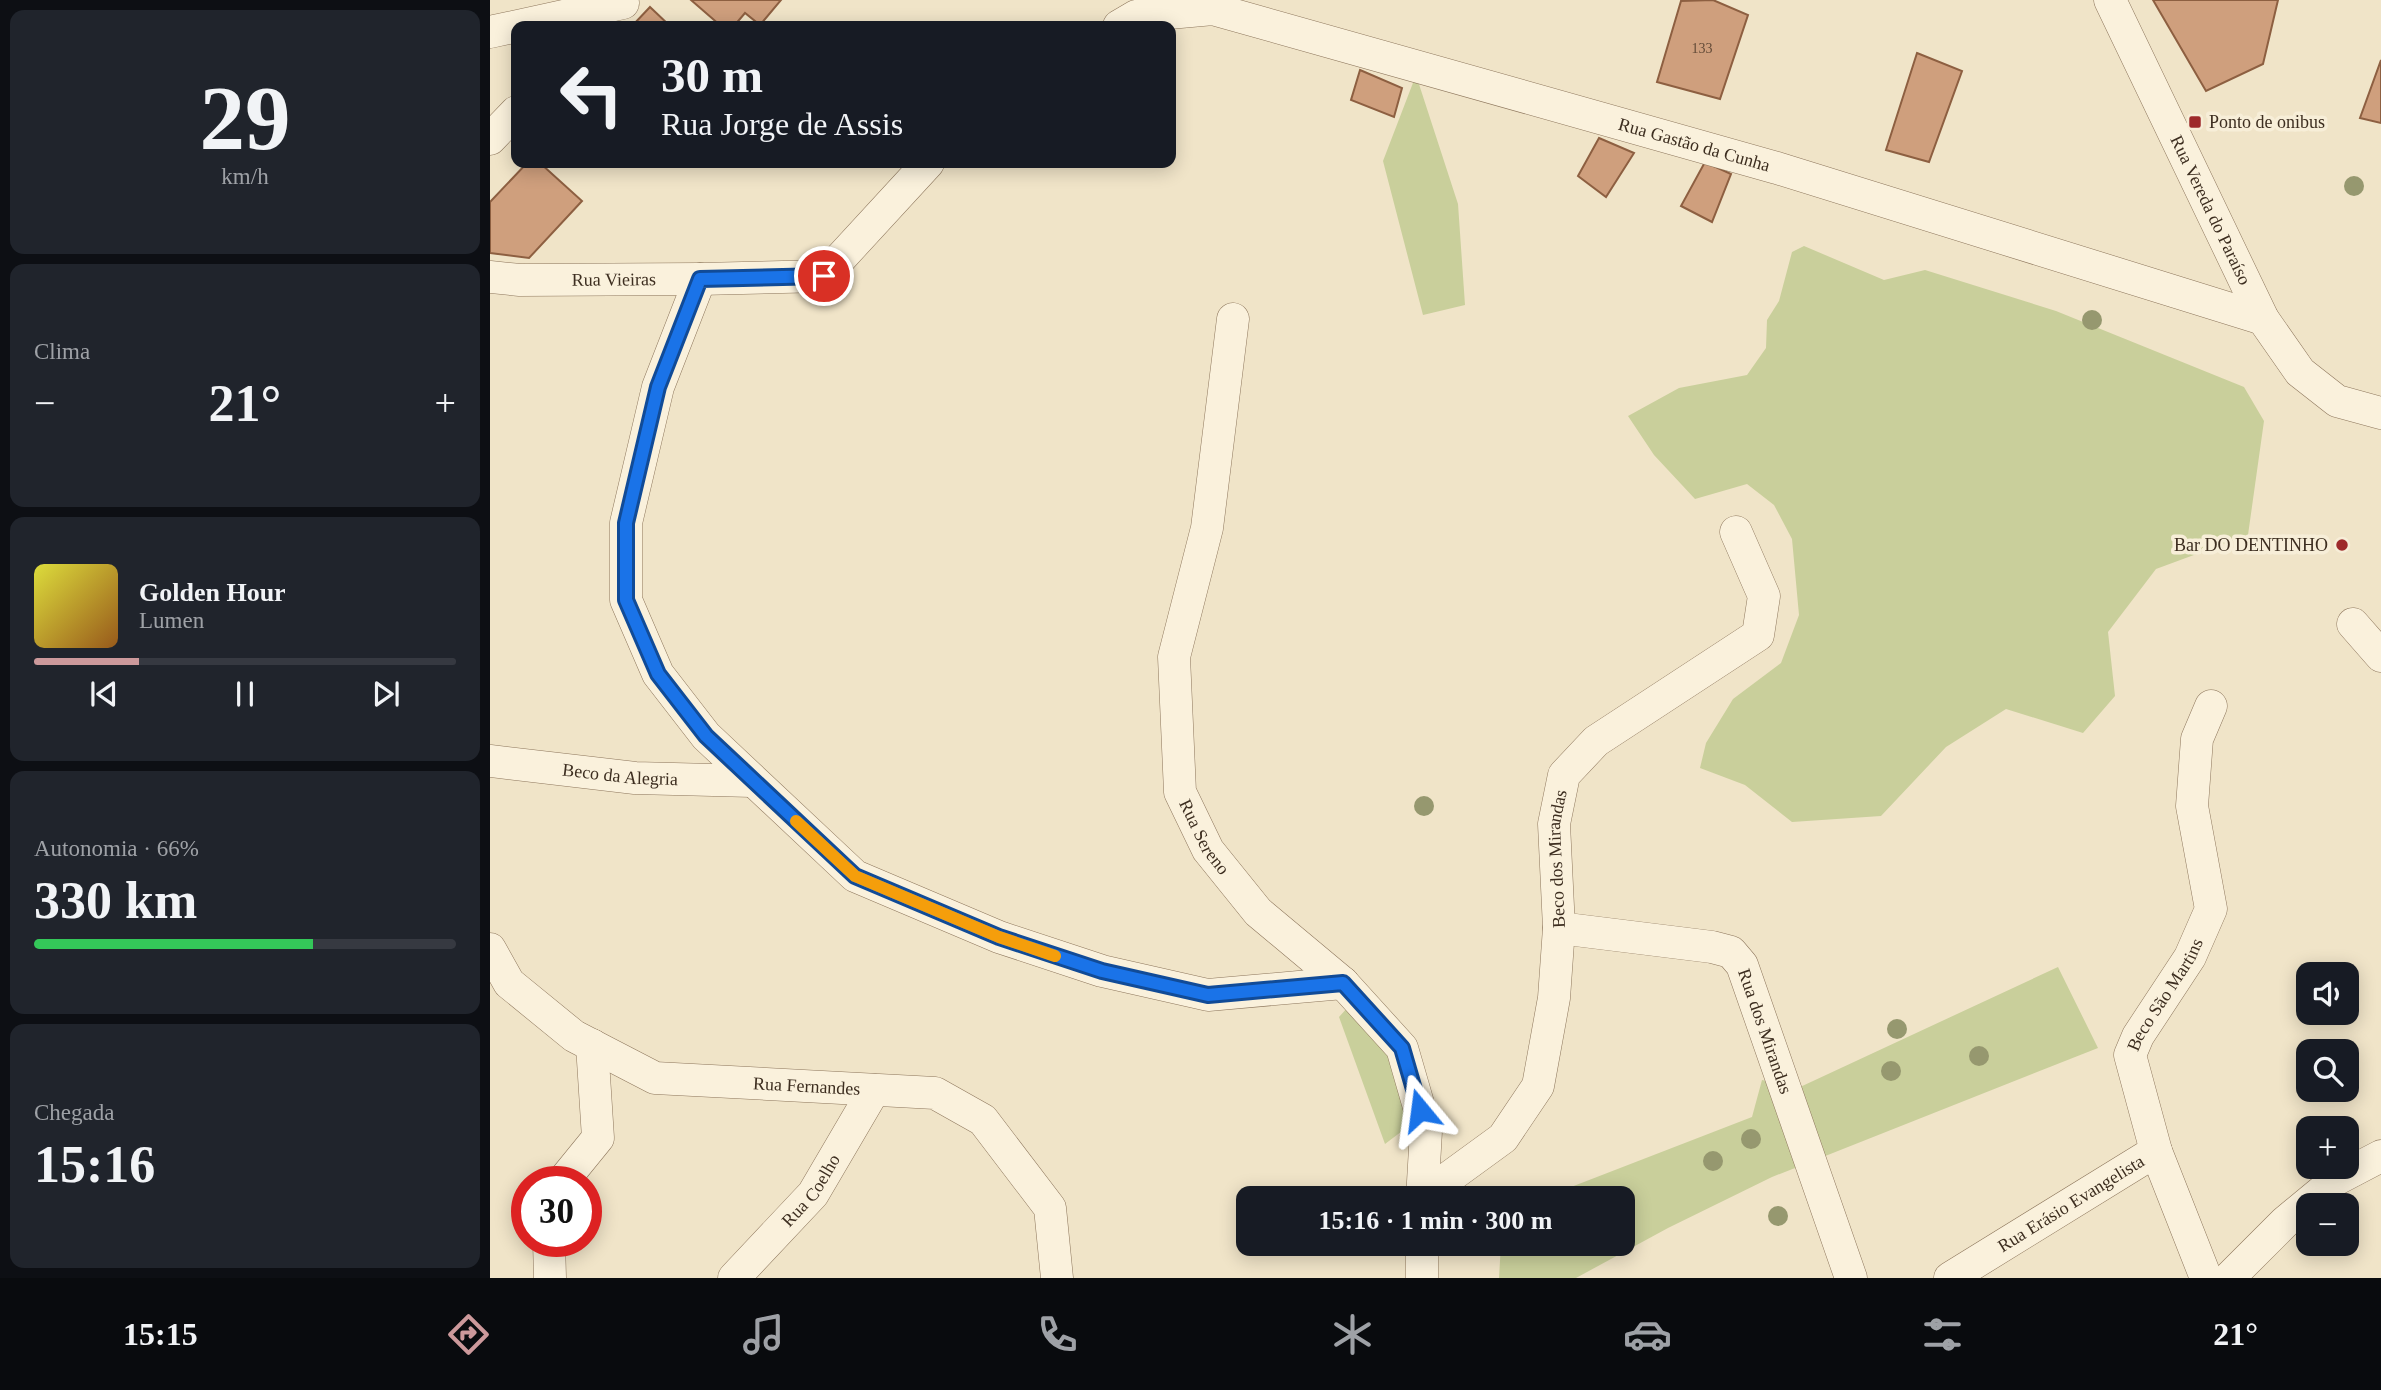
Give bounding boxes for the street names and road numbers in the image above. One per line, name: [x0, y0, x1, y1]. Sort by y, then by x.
street label: Rua Gastão da Cunha: [1616, 114, 1772, 176]
street label: Rua Vereda do Paraíso: [2166, 132, 2255, 288]
street label: Rua Vieiras: [572, 269, 656, 290]
street label: Beco da Alegria: [561, 760, 678, 789]
street label: Beco dos Mirandas: [1544, 788, 1571, 929]
street label: Rua Sereno: [1175, 796, 1234, 878]
street label: Beco São Martins: [2123, 935, 2207, 1054]
street label: Rua dos Mirandas: [1734, 966, 1796, 1096]
street label: Rua Fernandes: [752, 1073, 861, 1099]
street label: Rua Coelho: [778, 1151, 844, 1231]
street label: Rua Erásio Evangelista: [1994, 1151, 2148, 1256]

